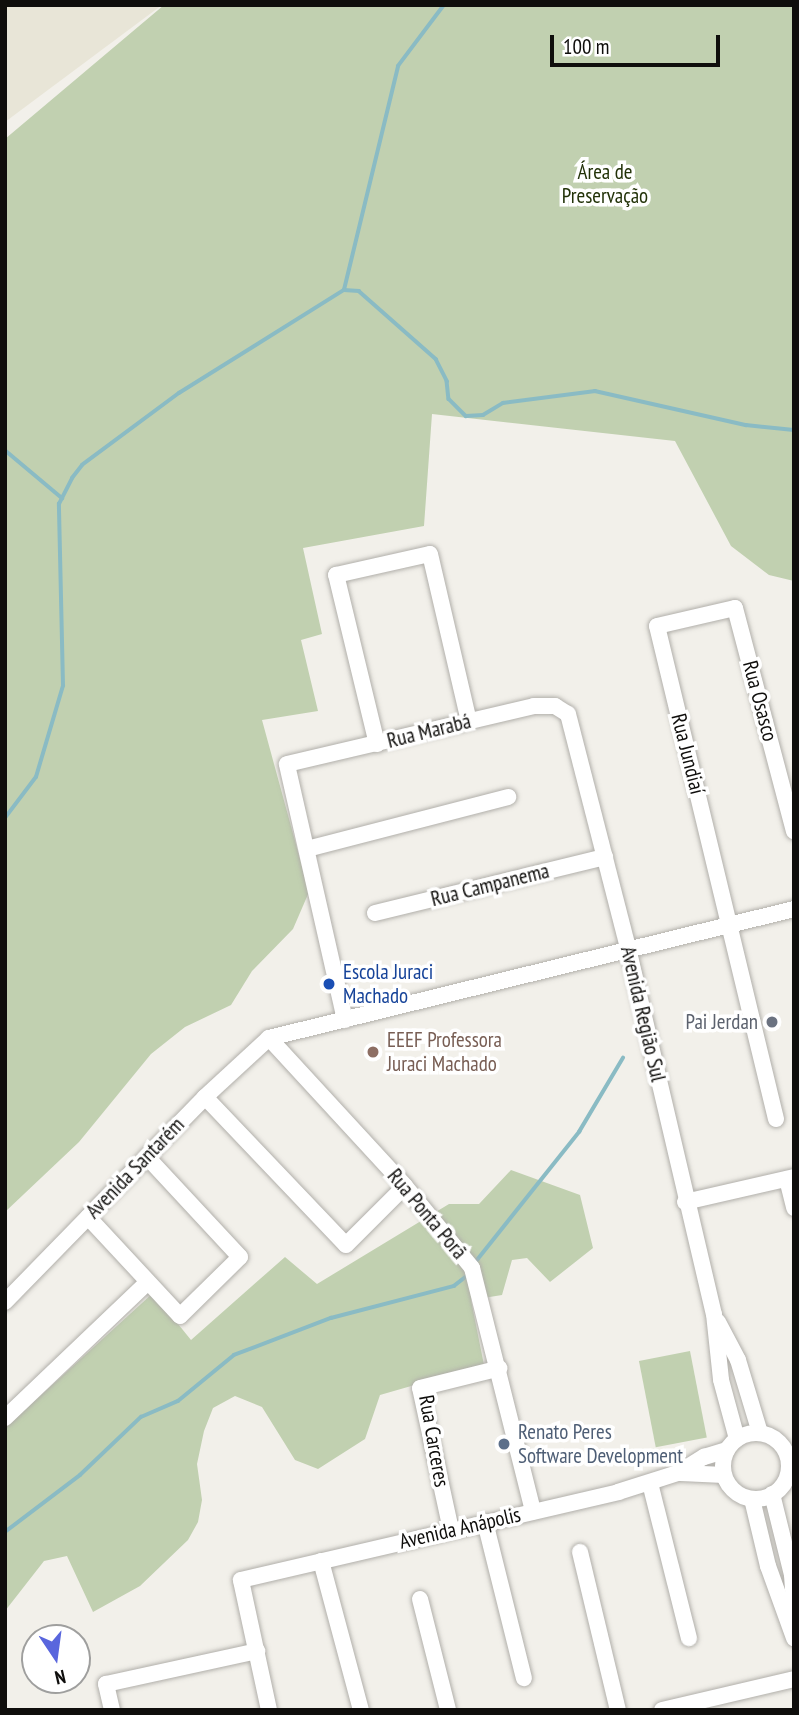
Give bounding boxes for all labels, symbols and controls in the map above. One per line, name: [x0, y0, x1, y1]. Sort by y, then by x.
scale bar: [554, 21, 724, 65]
text: 100 m: [563, 33, 609, 60]
park label: Área de Preservação: [562, 159, 648, 209]
street label: Rua Osasco: [737, 658, 783, 744]
street label: Rua Marabá: [384, 708, 474, 754]
street label: Rua Jundiaí: [666, 711, 710, 797]
street label: Rua Campanema: [428, 858, 552, 912]
street label: Avenida Região Sul: [615, 944, 671, 1084]
place label: Escola Juraci Machado: [343, 959, 433, 1009]
marker: Escola Juraci Machado: [321, 976, 337, 992]
place label: Pai Jerdan: [685, 1009, 758, 1035]
marker: Pai Jerdan: [764, 1014, 780, 1030]
place label: EEEF Professora Juraci Machado: [387, 1027, 502, 1077]
marker: EEEF Professora Juraci Machado: [365, 1044, 381, 1060]
street label: Avenida Santarém: [81, 1112, 189, 1224]
street label: Rua Ponta Porã: [382, 1164, 472, 1264]
street label: Rua Carceres: [414, 1393, 454, 1489]
place label: Renato Peres Software Development: [518, 1419, 683, 1469]
marker: Renato Peres Software Development: [496, 1436, 512, 1452]
street label: Avenida Anápolis: [397, 1502, 523, 1554]
north arrow: [21, 1624, 91, 1694]
text: N: [53, 1665, 68, 1690]

